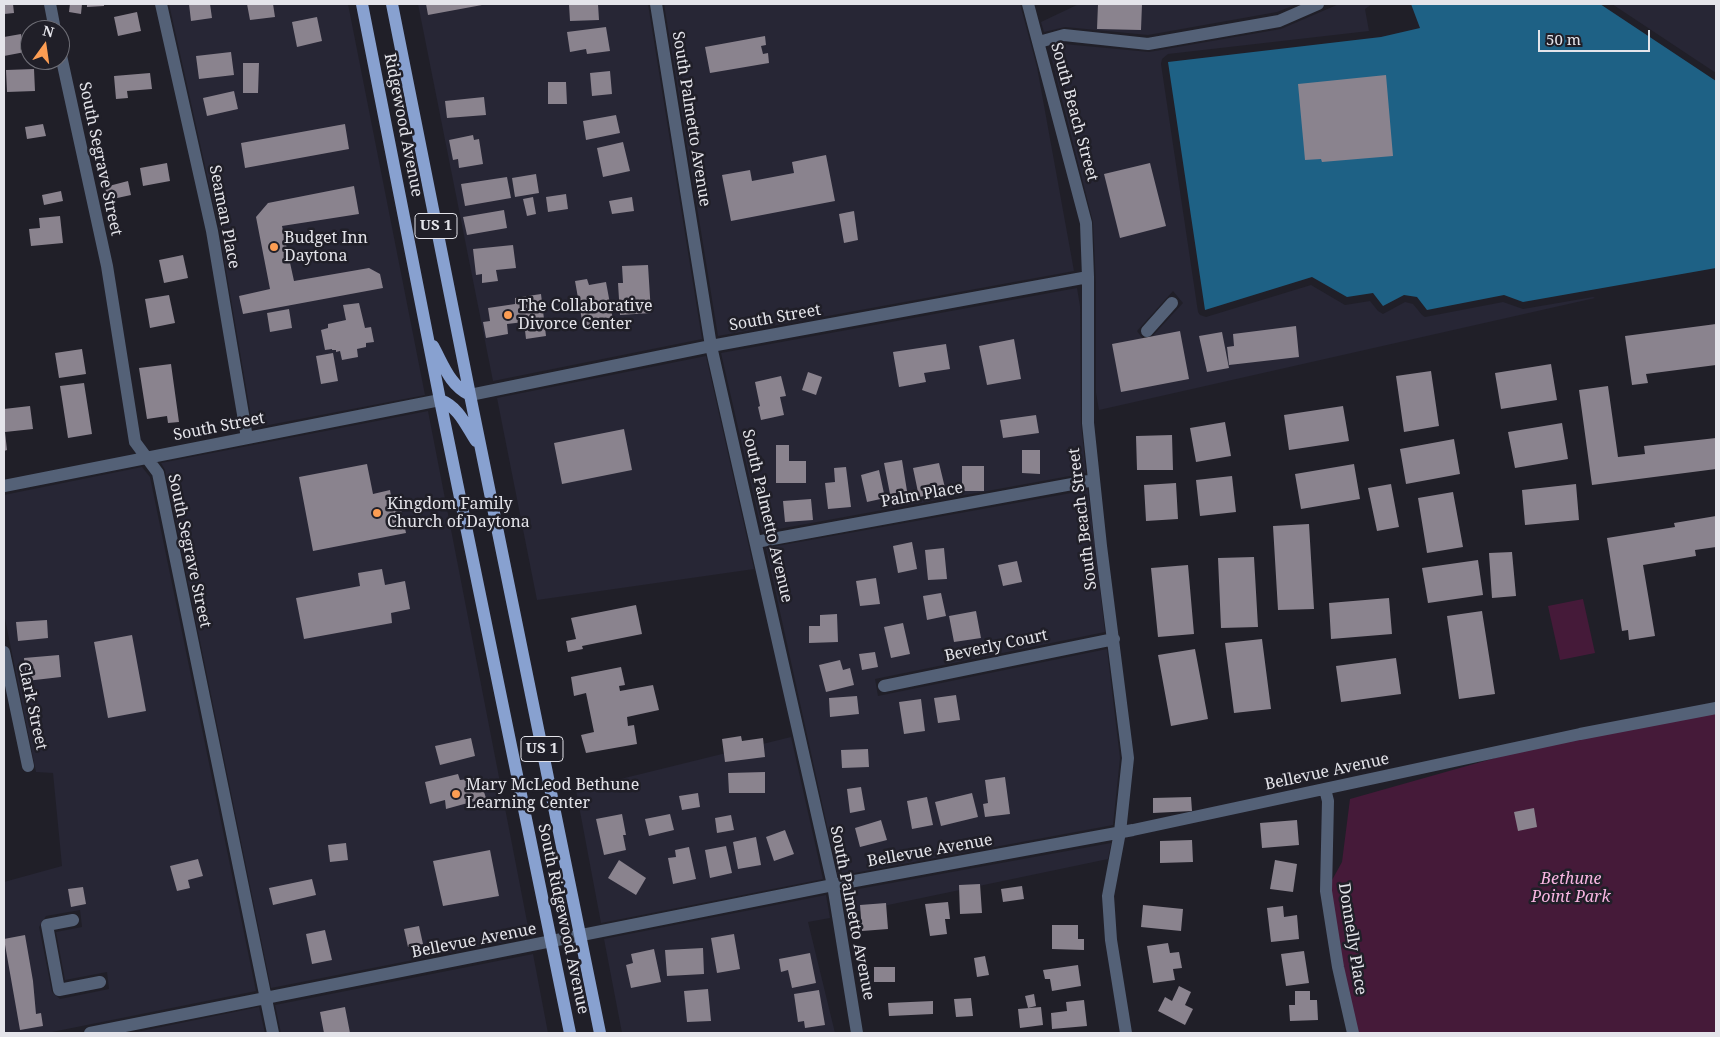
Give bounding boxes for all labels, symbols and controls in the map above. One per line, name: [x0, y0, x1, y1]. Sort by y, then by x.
north arrow: [20, 20, 70, 70]
text: N: [41, 20, 56, 41]
scale bar: [1540, 20, 1652, 52]
text: 50 m: [1546, 29, 1581, 49]
street label: South Palmetto Avenue: [668, 30, 714, 208]
street label: South Beach Street: [1046, 41, 1102, 183]
street label: Ridgewood Avenue: [380, 51, 426, 199]
street label: South Segrave Street: [74, 80, 126, 238]
street label: Seaman Place: [205, 164, 243, 270]
road number: US 1: [415, 214, 457, 238]
place label: Budget Inn Daytona: [284, 228, 368, 266]
marker: Budget Inn Daytona: [268, 241, 280, 253]
place label: The Collaborative Divorce Center: [518, 296, 653, 334]
street label: South Street: [728, 300, 822, 336]
marker: The Collaborative Divorce Center: [502, 309, 514, 321]
street label: South Street: [172, 409, 266, 445]
street label: South Palmetto Avenue: [738, 428, 796, 604]
street label: South Beach Street: [1065, 447, 1101, 591]
street label: South Segrave Street: [163, 472, 215, 630]
street label: Palm Place: [879, 478, 965, 512]
place label: Kingdom Family Church of Daytona: [387, 494, 530, 532]
marker: Kingdom Family Church of Daytona: [371, 507, 383, 519]
street label: Beverly Court: [943, 626, 1049, 666]
street label: Clark Street: [13, 660, 51, 752]
road number: US 1: [521, 736, 563, 762]
street label: Bellevue Avenue: [1263, 749, 1391, 795]
place label: Mary McLeod Bethune Learning Center: [466, 775, 639, 813]
marker: Mary McLeod Bethune Learning Center: [450, 788, 462, 800]
street label: South Ridgewood Avenue: [533, 822, 593, 1016]
street label: South Palmetto Avenue: [826, 824, 878, 1002]
street label: Bellevue Avenue: [866, 831, 994, 871]
park label: Bethune Point Park: [1531, 869, 1611, 907]
street label: Donnelly Place: [1334, 882, 1370, 996]
street label: Bellevue Avenue: [410, 919, 538, 963]

